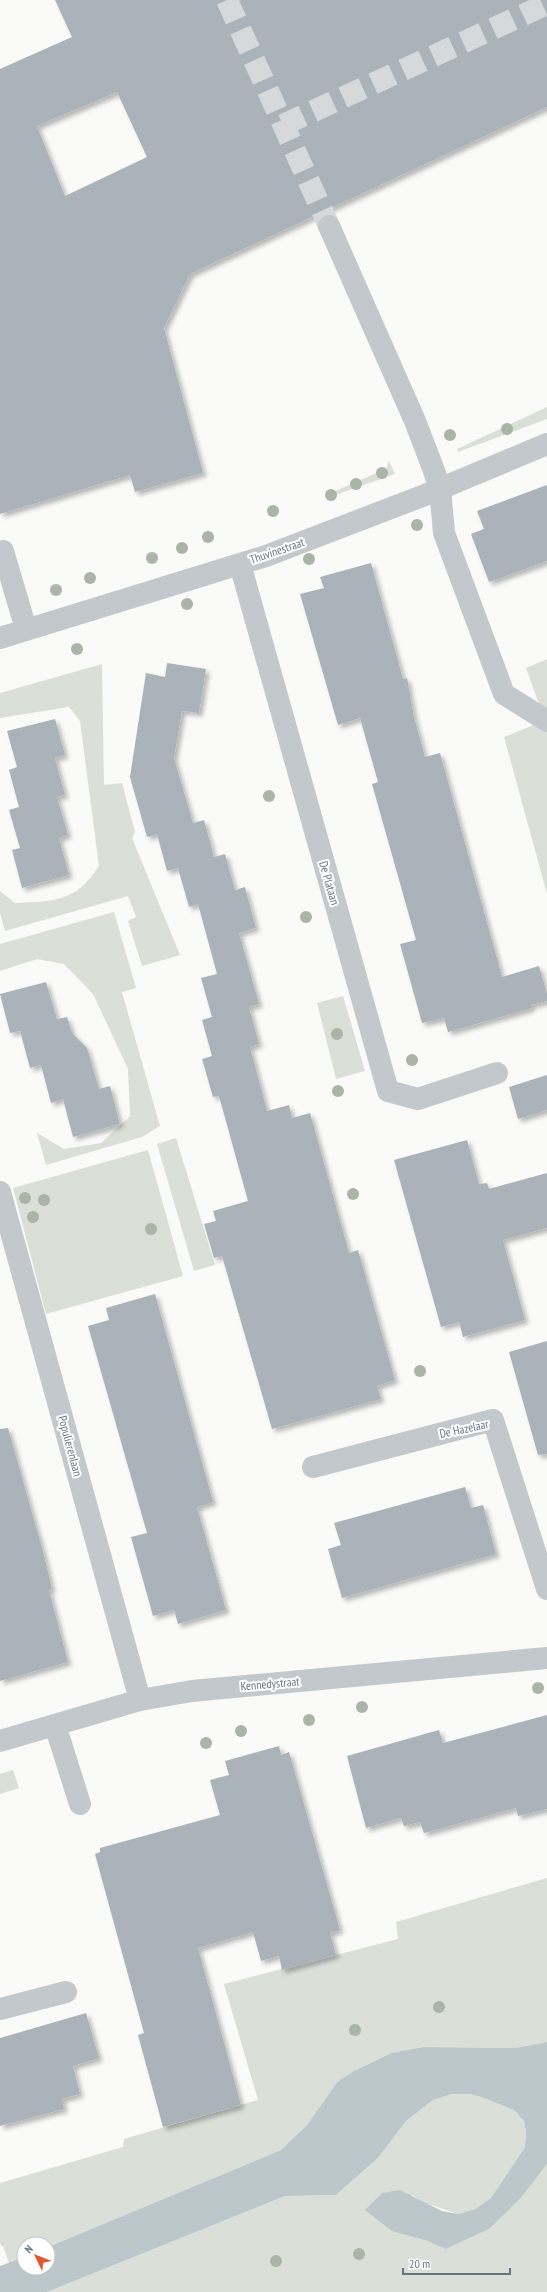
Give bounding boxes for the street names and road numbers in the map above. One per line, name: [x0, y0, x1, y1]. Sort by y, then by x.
street label: Thuvinestraat: [247, 534, 307, 567]
street label: De Plataan: [316, 859, 343, 907]
street label: Populierenlaan: [55, 1414, 86, 1478]
street label: De Hazelaar: [438, 1416, 491, 1441]
street label: Kennedystraat: [240, 1673, 301, 1694]

